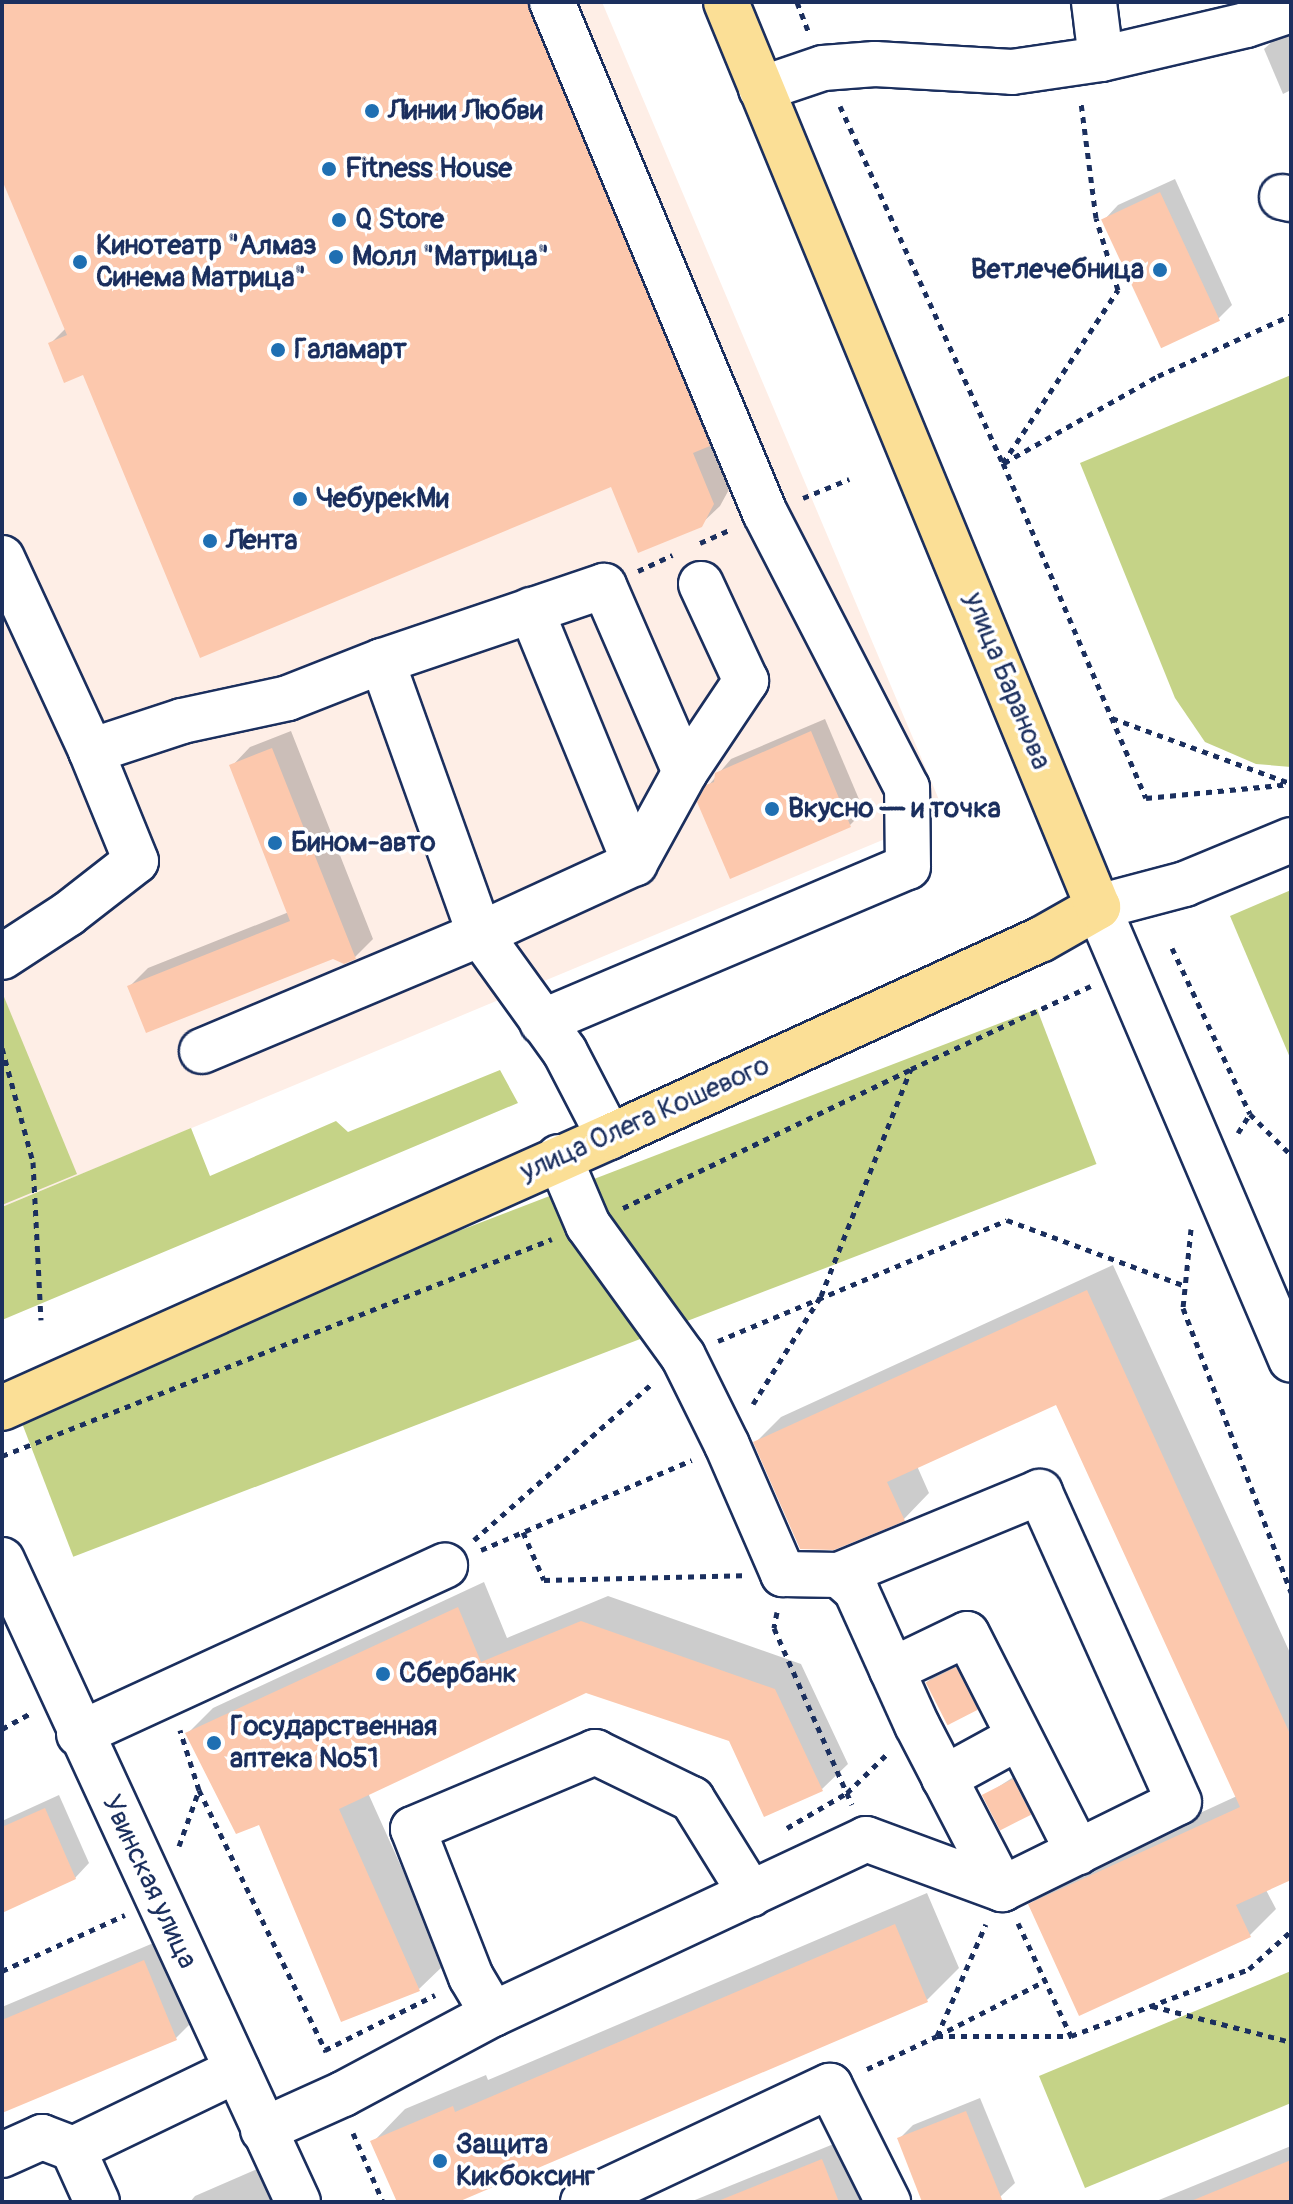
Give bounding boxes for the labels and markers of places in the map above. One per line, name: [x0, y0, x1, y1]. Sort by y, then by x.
place label: Линии Любви: [388, 94, 543, 128]
marker: Линии Любви: [363, 102, 381, 120]
place label: Fitness House: [345, 152, 512, 186]
marker: Fitness House: [320, 160, 338, 178]
place label: Q Store: [355, 203, 444, 237]
marker: Q Store: [330, 211, 348, 229]
place label: Кинотеатр "Алмаз Синема Матрица": [96, 229, 317, 295]
place label: Молл "Матрица": [352, 240, 549, 274]
marker: Молл "Матрица": [327, 248, 345, 266]
marker: Кинотеатр "Алмаз Синема Матрица": [71, 253, 89, 271]
place label: Ветлечебница: [971, 253, 1144, 287]
marker: Ветлечебница: [1151, 261, 1169, 279]
place label: Галамарт: [294, 333, 407, 367]
marker: Галамарт: [269, 341, 287, 359]
place label: ЧебурекМи: [316, 482, 449, 516]
marker: ЧебурекМи: [291, 490, 309, 508]
place label: Лента: [226, 524, 298, 558]
marker: Лента: [201, 532, 219, 550]
place label: Вкусно — и точка: [788, 792, 1001, 826]
marker: Вкусно — и точка: [763, 800, 781, 818]
place label: Бином-авто: [291, 826, 436, 860]
marker: Бином-авто: [266, 834, 284, 852]
place label: Сбербанк: [399, 1657, 517, 1691]
marker: Сбербанк: [374, 1665, 392, 1683]
place label: Государственная аптека №51: [230, 1710, 437, 1776]
marker: Государственная аптека №51: [205, 1734, 223, 1752]
place label: Защита Кикбоксинг: [456, 2128, 595, 2194]
marker: Защита Кикбоксинг: [431, 2152, 449, 2170]

